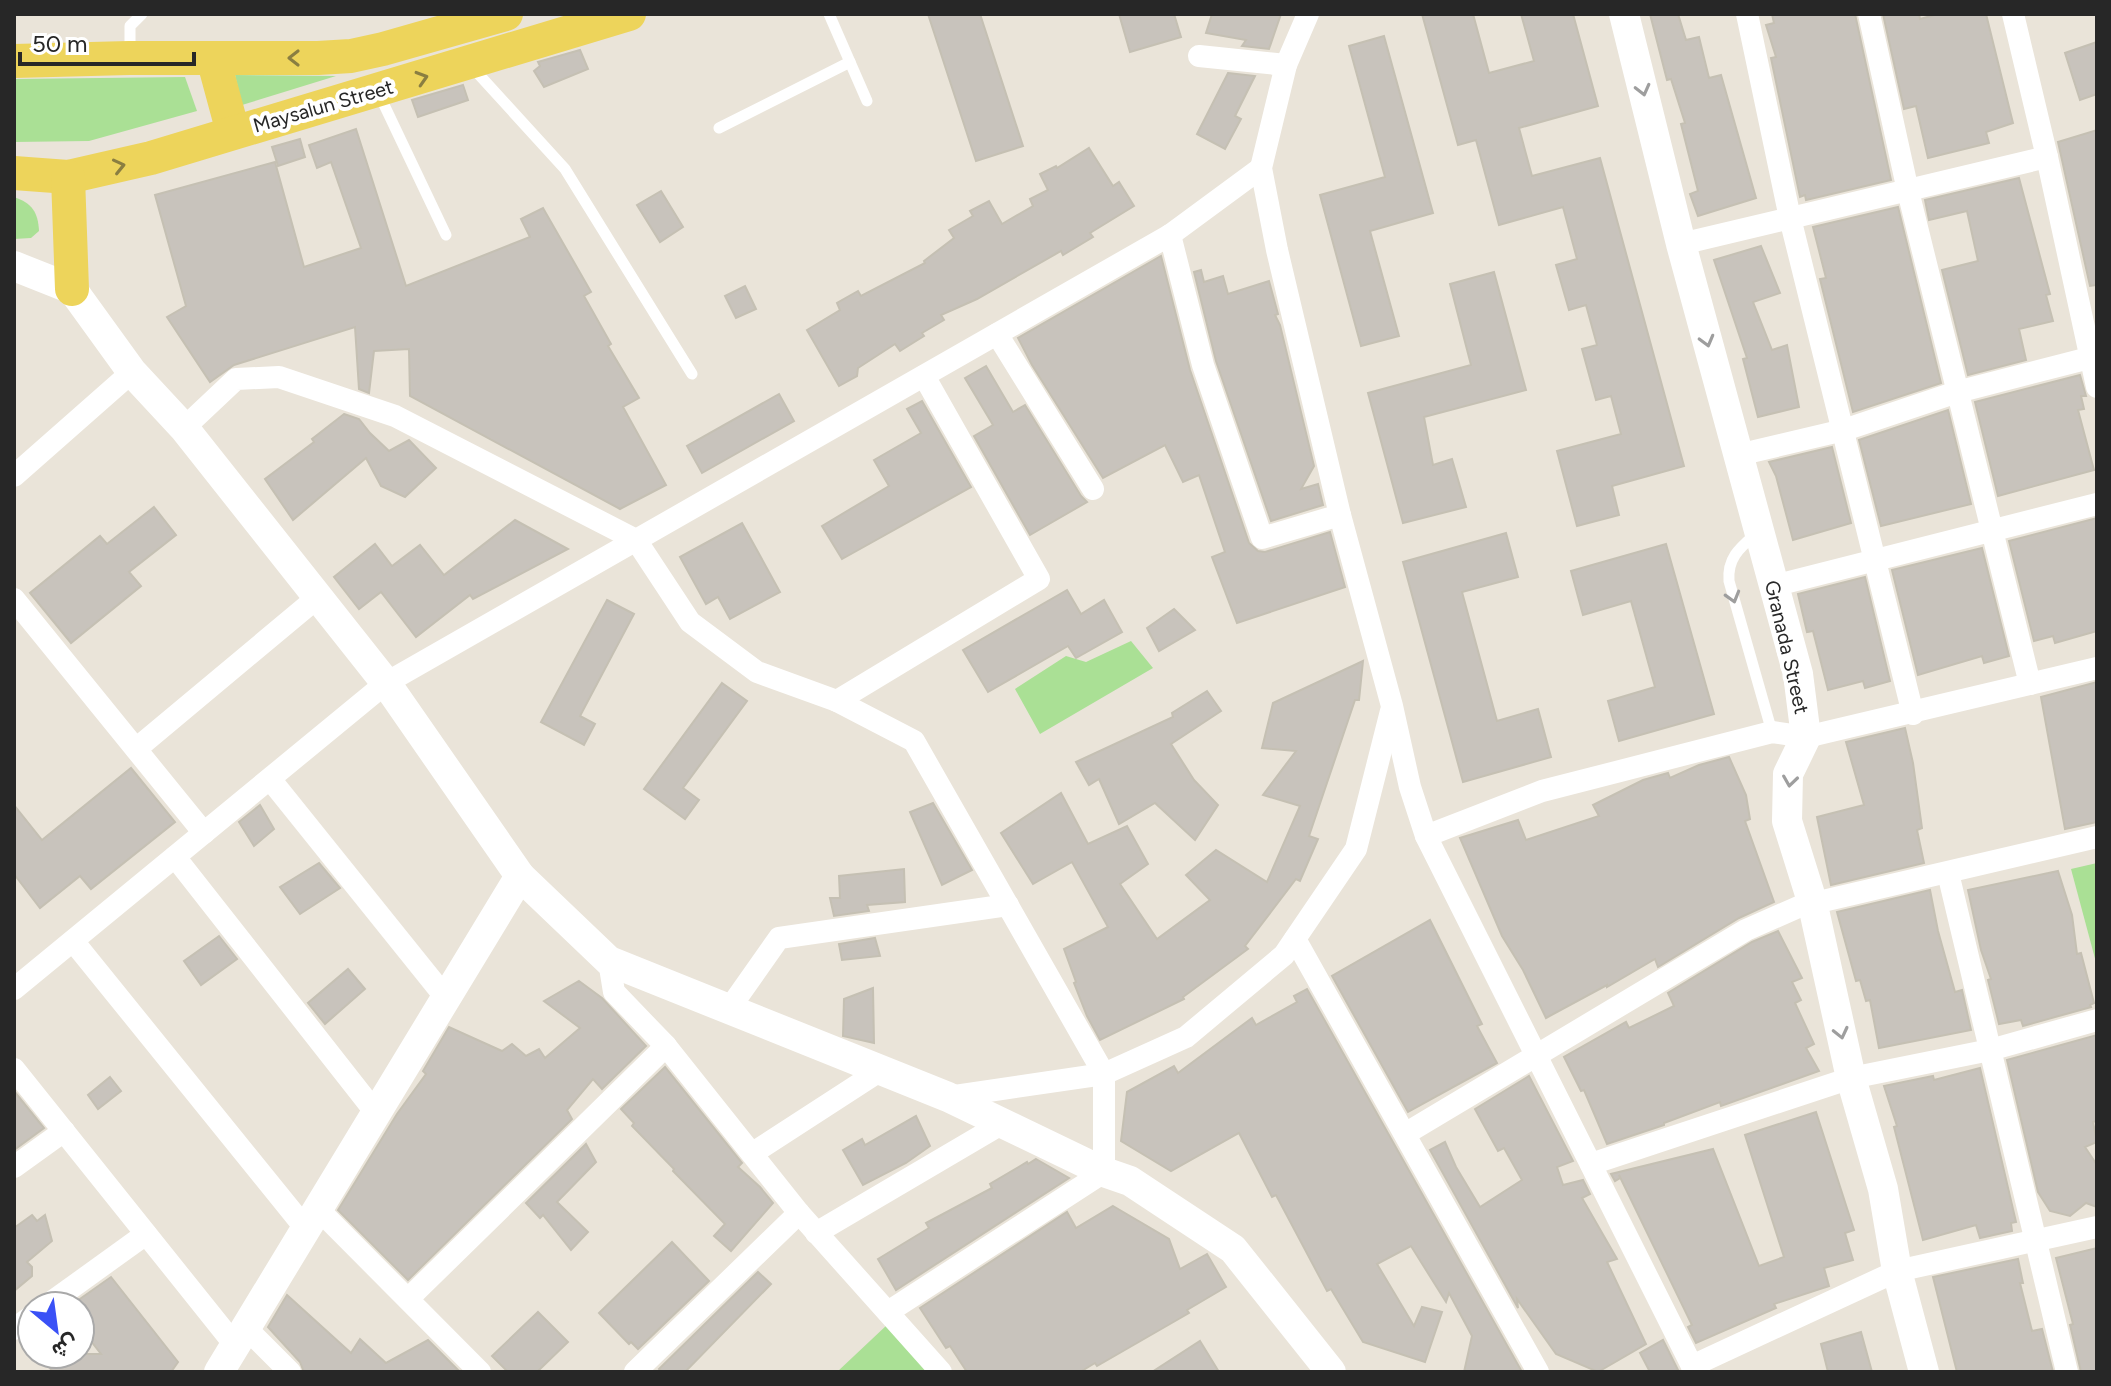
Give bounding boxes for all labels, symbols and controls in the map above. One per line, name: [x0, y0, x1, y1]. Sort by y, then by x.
scale bar: [20, 16, 194, 66]
text: 50 m: [32, 29, 88, 58]
one-way arrow: [287, 49, 300, 67]
one-way arrow: [415, 71, 429, 87]
street label: Maysalun Street: [250, 75, 396, 137]
one-way arrow: [1633, 82, 1650, 96]
one-way arrow: [111, 158, 125, 175]
one-way arrow: [1698, 334, 1715, 348]
street label: Granada Street: [1760, 578, 1814, 716]
one-way arrow: [1724, 590, 1741, 604]
one-way arrow: [1781, 775, 1798, 788]
one-way arrow: [1832, 1026, 1849, 1039]
north arrow: [16, 1290, 96, 1370]
text: ش: [47, 1329, 84, 1365]

